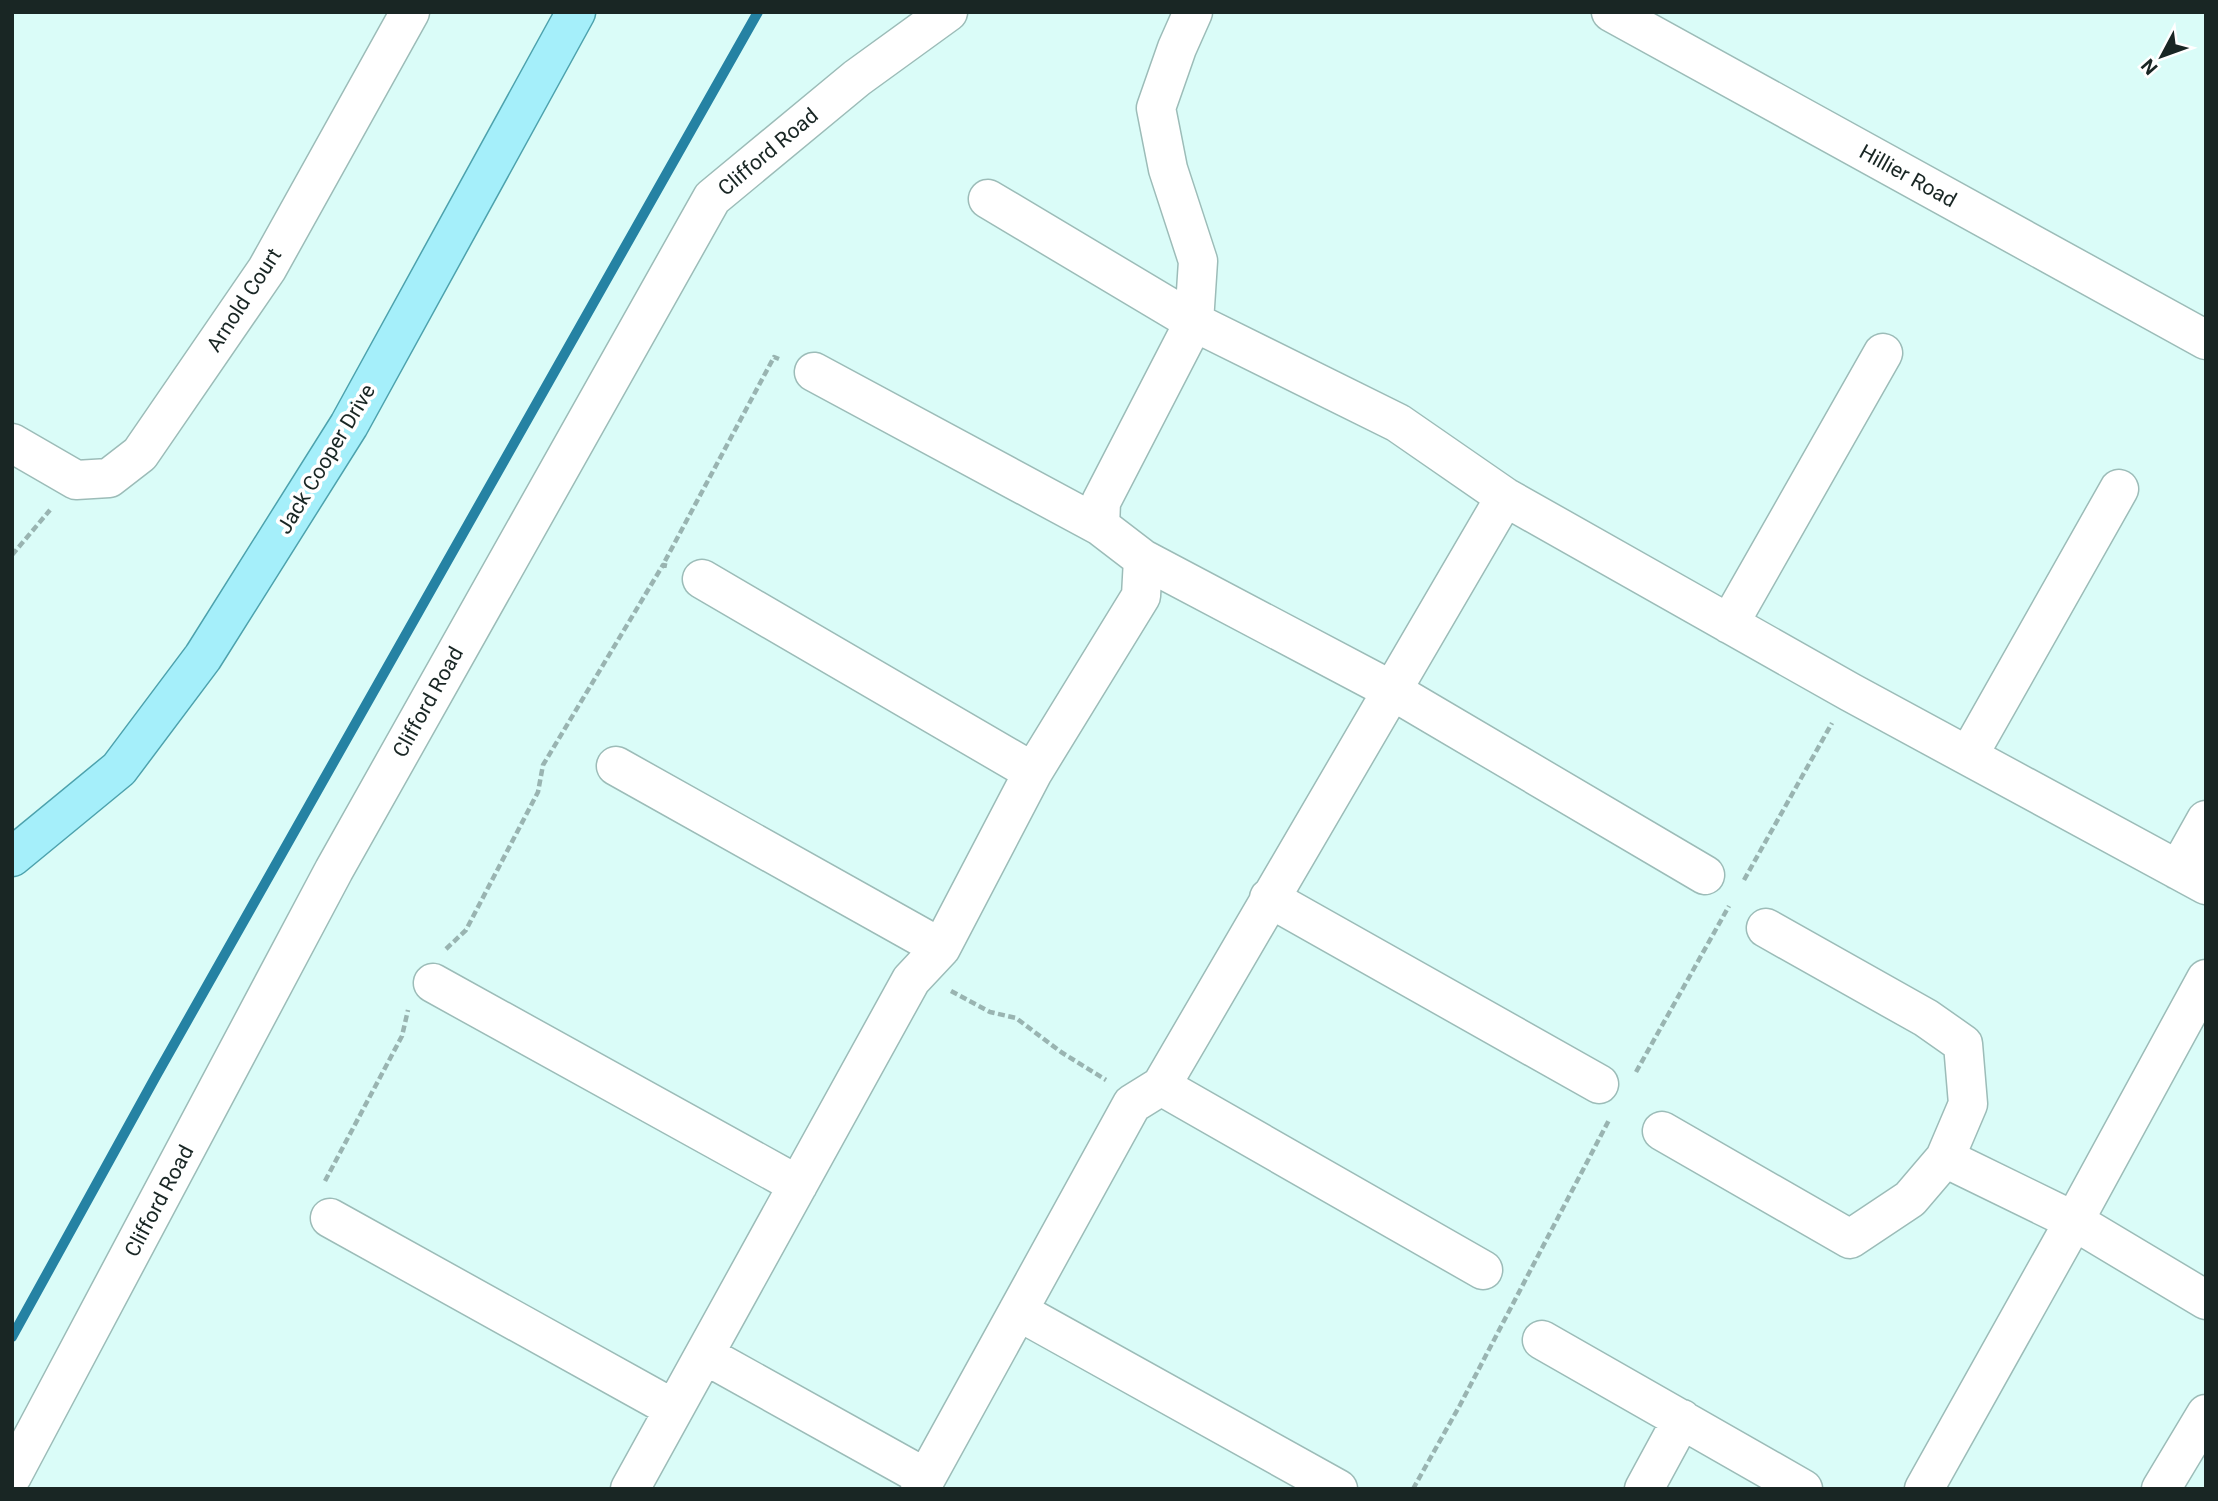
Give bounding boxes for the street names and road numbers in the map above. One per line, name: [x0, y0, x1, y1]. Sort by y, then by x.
street label: Clifford Road: [713, 103, 823, 201]
street label: Hillier Road: [1855, 140, 1961, 212]
street label: Arnold Court: [202, 244, 286, 356]
street label: Jack Cooper Drive: [272, 380, 380, 538]
street label: Clifford Road: [388, 643, 468, 761]
street label: Clifford Road: [120, 1141, 198, 1261]

